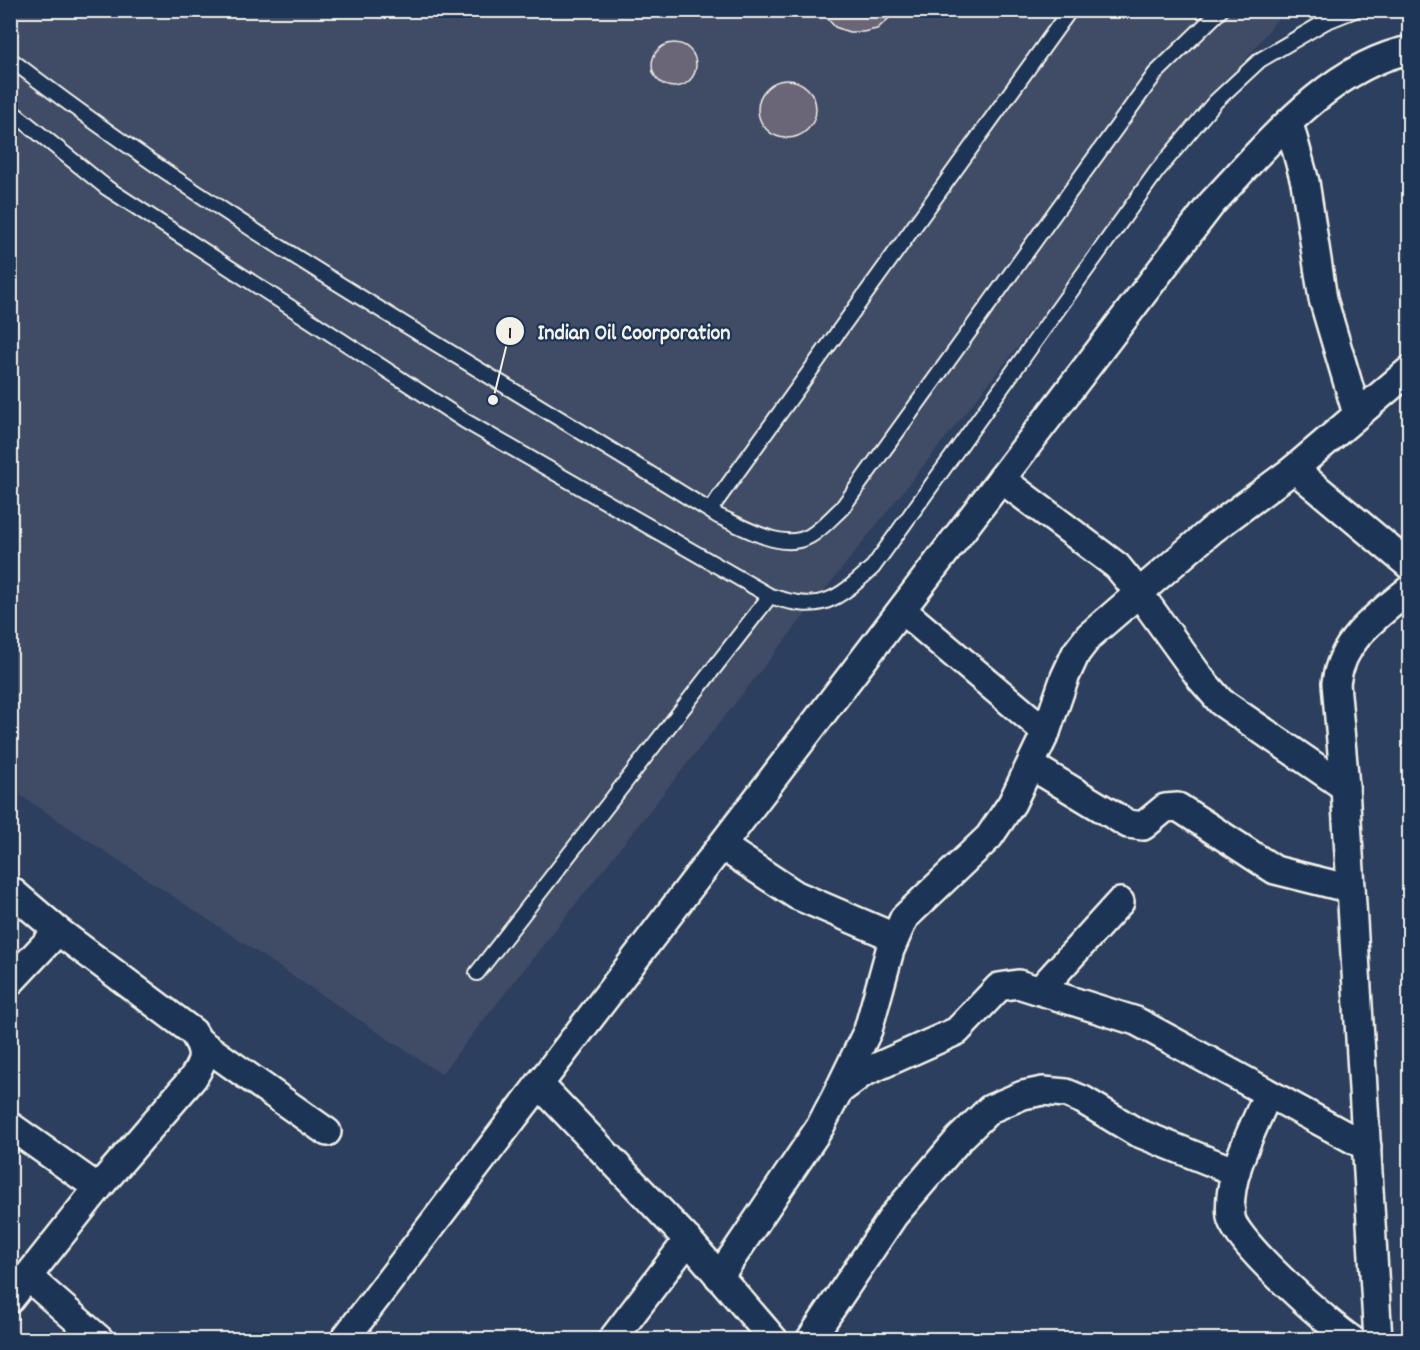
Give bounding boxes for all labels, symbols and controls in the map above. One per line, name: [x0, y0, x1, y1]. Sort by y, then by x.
callout: Indian Oil Coorporation: [495, 311, 742, 351]
text: Indian Oil Coorporation: [538, 319, 730, 350]
text: 1: [508, 322, 512, 347]

